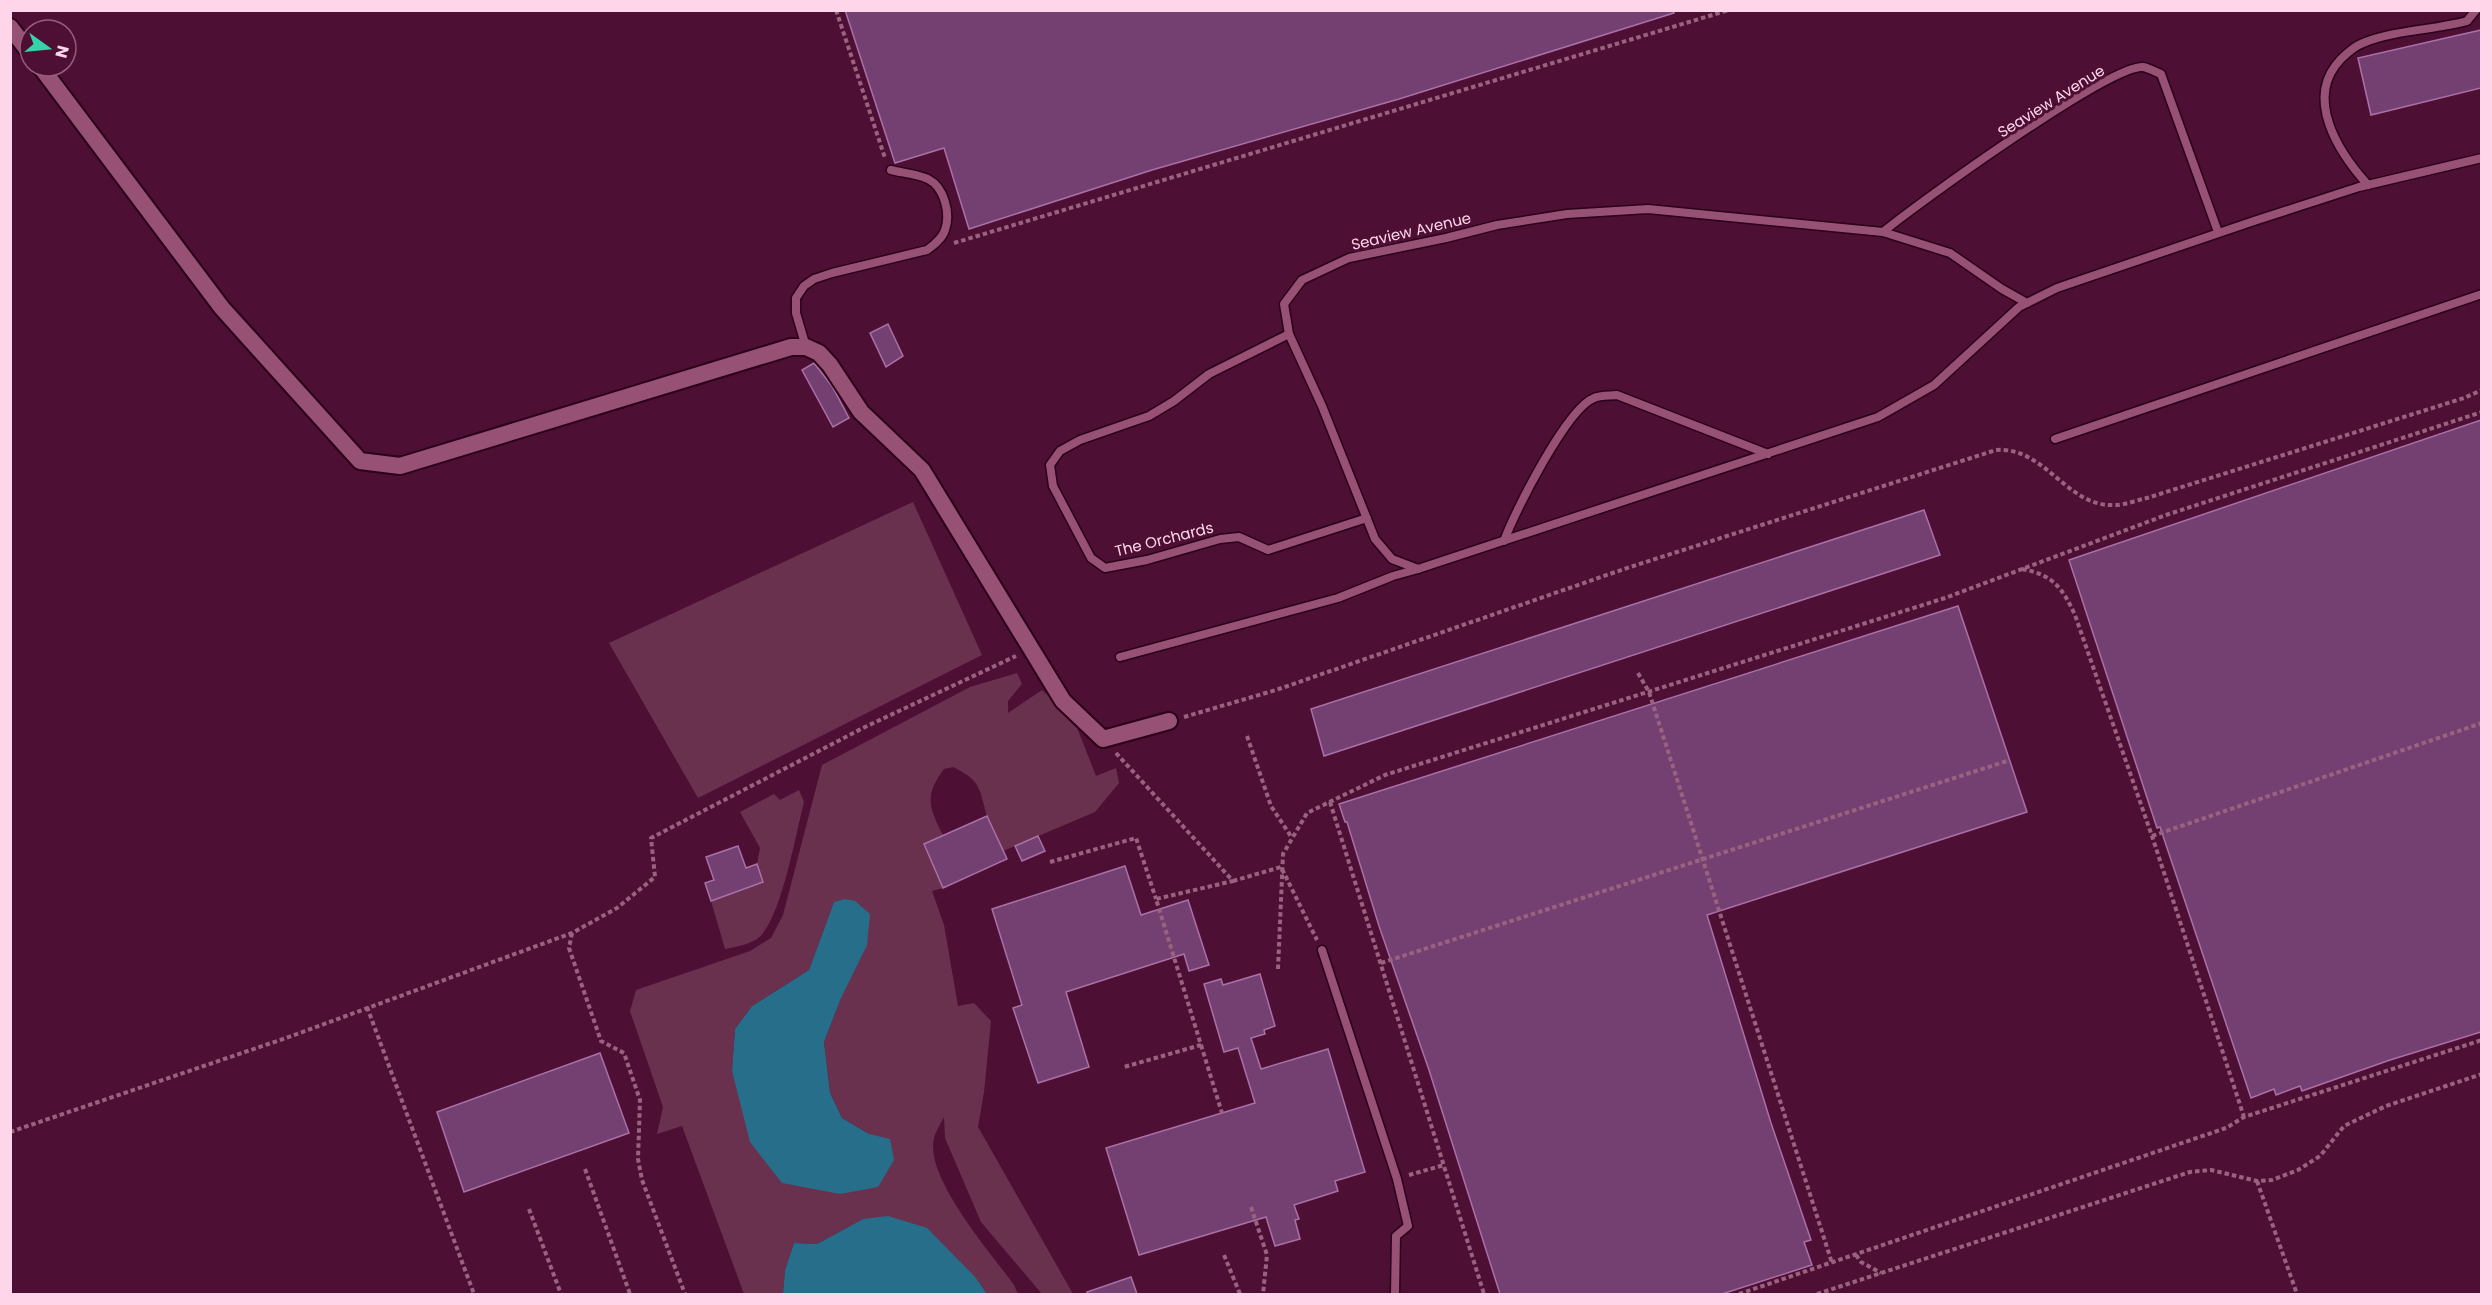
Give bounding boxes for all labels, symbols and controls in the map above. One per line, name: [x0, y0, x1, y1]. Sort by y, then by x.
north arrow: [18, 18, 78, 78]
text: N: [49, 43, 75, 61]
street label: Seaview Avenue: [1994, 60, 2108, 142]
street label: Seaview Avenue: [1349, 207, 1473, 255]
street label: The Orchards: [1113, 517, 1216, 561]

